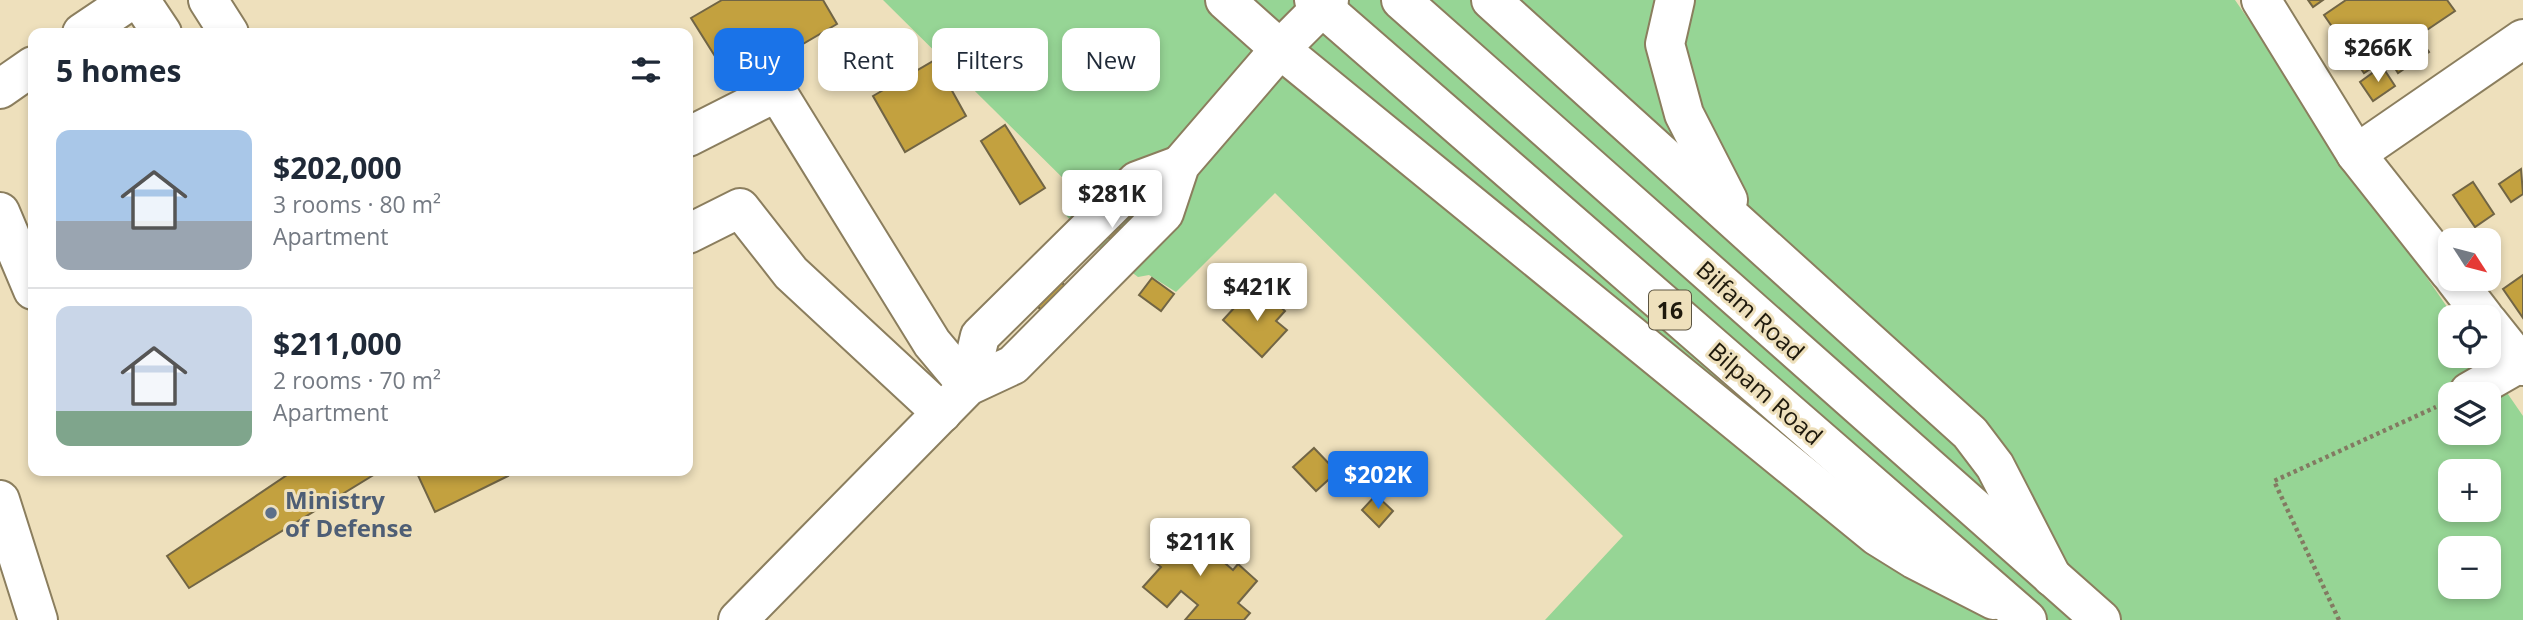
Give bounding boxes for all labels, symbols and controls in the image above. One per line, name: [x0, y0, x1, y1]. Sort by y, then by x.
pin: $266K: [2329, 24, 2427, 84]
chip: Buy: [714, 28, 804, 91]
chip: Rent: [818, 28, 918, 91]
chip: Filters: [932, 28, 1048, 91]
chip: New: [1062, 28, 1160, 91]
text: $266K: [2344, 31, 2412, 63]
text: 5 homes: [56, 50, 181, 91]
icon: filters: [627, 51, 665, 89]
text: $202,000: [273, 147, 402, 188]
icon: home: [112, 158, 196, 242]
pin: $281K: [1063, 170, 1161, 230]
text: $281K: [1078, 177, 1146, 209]
text: 3 rooms · 80 m²: [273, 188, 441, 220]
text: Apartment: [273, 220, 389, 252]
north arrow: [2438, 228, 2501, 290]
map controls: [2438, 228, 2501, 599]
street label: Bilfam Road: [1690, 253, 1812, 367]
pin: $421K: [1208, 264, 1306, 323]
text: $421K: [1223, 270, 1291, 302]
road number: 16: [1649, 290, 1691, 330]
button: locate: [2438, 305, 2501, 368]
text: $211,000: [273, 323, 402, 364]
icon: home: [112, 334, 196, 418]
street label: Bilpam Road: [1702, 334, 1830, 452]
text: 2 rooms · 70 m²: [273, 364, 441, 396]
button: layers: [2438, 382, 2501, 445]
text: Apartment: [273, 396, 389, 428]
pin: $202K: [1329, 452, 1427, 511]
text: $202K: [1344, 458, 1412, 490]
button: +: [2438, 459, 2501, 522]
place label: Ministry of Defense: [285, 483, 413, 544]
marker: Ministry of Defense: [263, 505, 279, 521]
pin: $211K: [1151, 518, 1249, 578]
text: $211K: [1166, 525, 1234, 557]
button: −: [2438, 536, 2501, 599]

